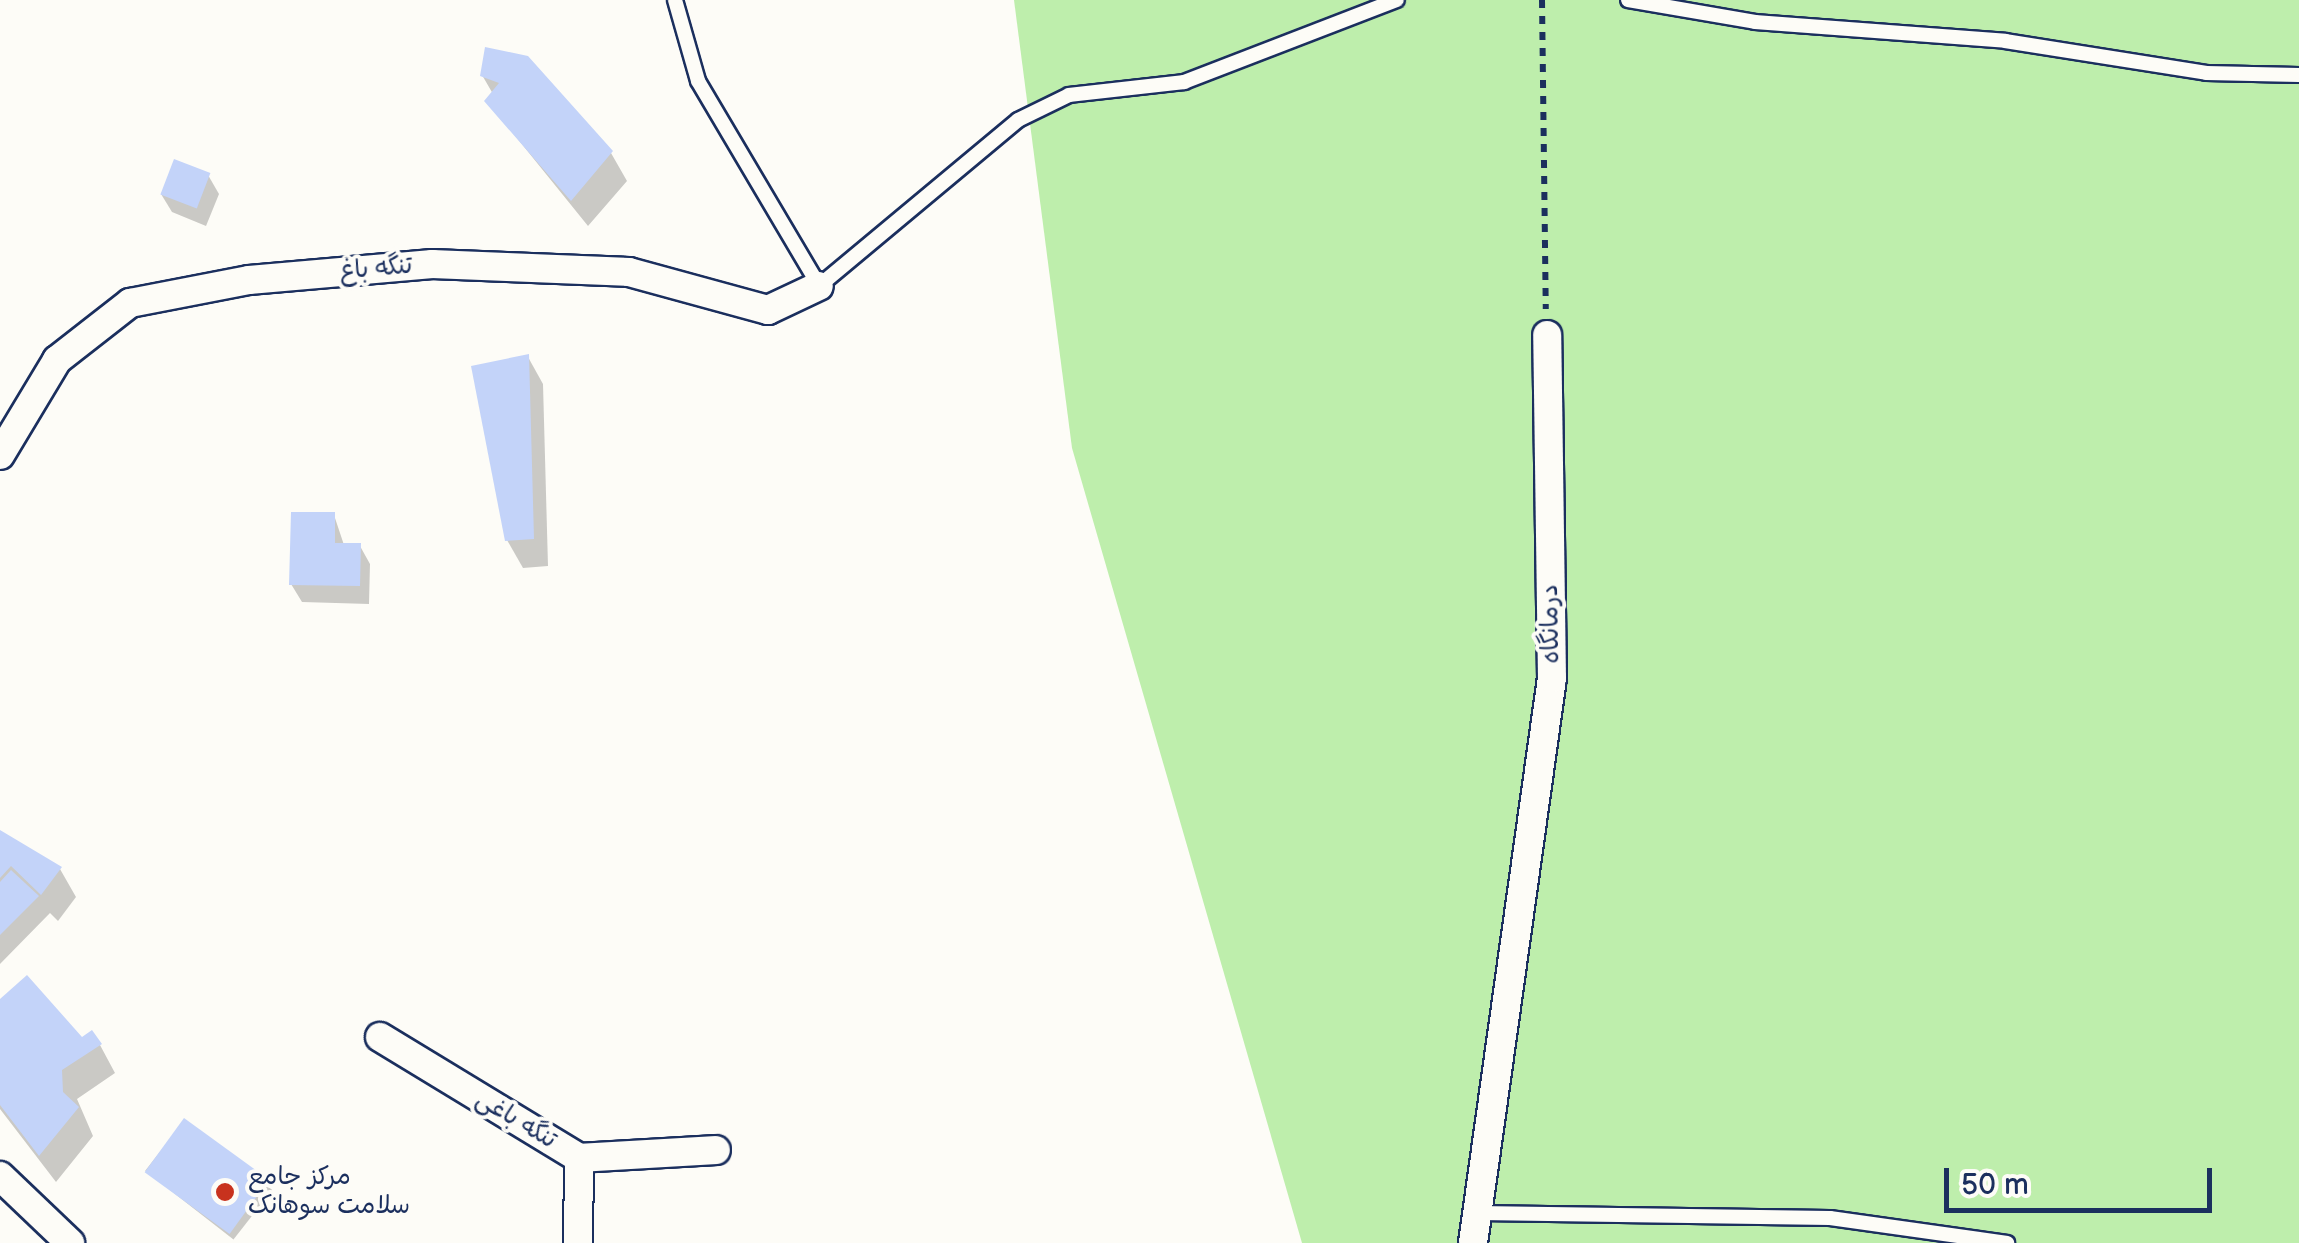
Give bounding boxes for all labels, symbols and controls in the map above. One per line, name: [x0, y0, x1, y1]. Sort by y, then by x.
street label: تنگه باغ: [338, 251, 414, 287]
street label: درمانگاه: [1535, 584, 1567, 664]
street label: تنگه باغی: [470, 1084, 562, 1156]
scale bar: [1949, 1148, 2216, 1210]
place label: مرکز جامع سلامت سوهانک: [248, 1163, 410, 1222]
text: 50 m: [1961, 1167, 2029, 1203]
marker: مرکز جامع سلامت سوهانک: [212, 1179, 238, 1205]

